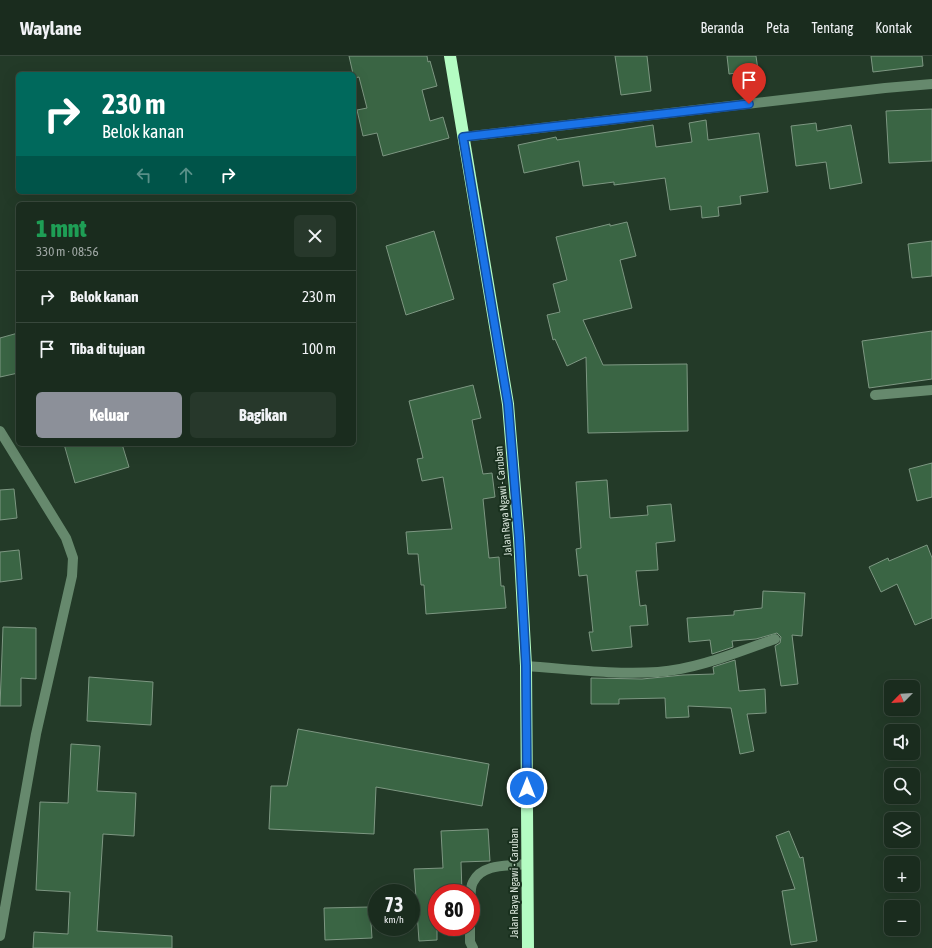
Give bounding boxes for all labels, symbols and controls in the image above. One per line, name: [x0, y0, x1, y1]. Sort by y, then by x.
text: Waylane: [20, 17, 82, 39]
text: Beranda: [701, 20, 744, 36]
text: Peta: [766, 20, 790, 36]
text: Tentang: [812, 20, 853, 36]
text: Kontak: [875, 20, 912, 36]
pin: [732, 63, 766, 104]
icon: arrive: [738, 69, 760, 91]
icon: right: [36, 88, 88, 140]
text: 230 m: [102, 88, 165, 120]
text: Belok kanan: [102, 121, 184, 142]
icon: left: [133, 164, 155, 186]
icon: ahead: [175, 164, 197, 186]
icon: right: [217, 164, 239, 186]
text: 1 mnt: [36, 215, 86, 242]
button: close: [294, 215, 336, 257]
text: 330 m · 08:56: [36, 244, 99, 259]
icon: right: [36, 286, 58, 308]
text: Belok kanan: [70, 288, 139, 305]
text: 230 m: [302, 288, 336, 305]
icon: arrive: [36, 338, 58, 360]
text: Tiba di tujuan: [70, 340, 145, 357]
text: 100 m: [302, 340, 336, 357]
button: Keluar: [36, 392, 182, 438]
button: Bagikan: [190, 392, 336, 438]
street label: Jalan Raya Ngawi - Caruban: [492, 445, 514, 557]
north arrow: [884, 680, 920, 716]
map controls: [884, 680, 920, 936]
button: sound: [884, 724, 920, 760]
position arrow: [506, 767, 548, 809]
button: search: [884, 768, 920, 804]
button: layers: [884, 812, 920, 848]
street label: Jalan Raya Ngawi - Caruban: [508, 828, 520, 938]
button: +: [884, 856, 920, 892]
speed limit sign: 80: [428, 884, 480, 936]
text: 73: [385, 893, 403, 916]
button: −: [884, 900, 920, 936]
text: km/h: [384, 914, 404, 925]

